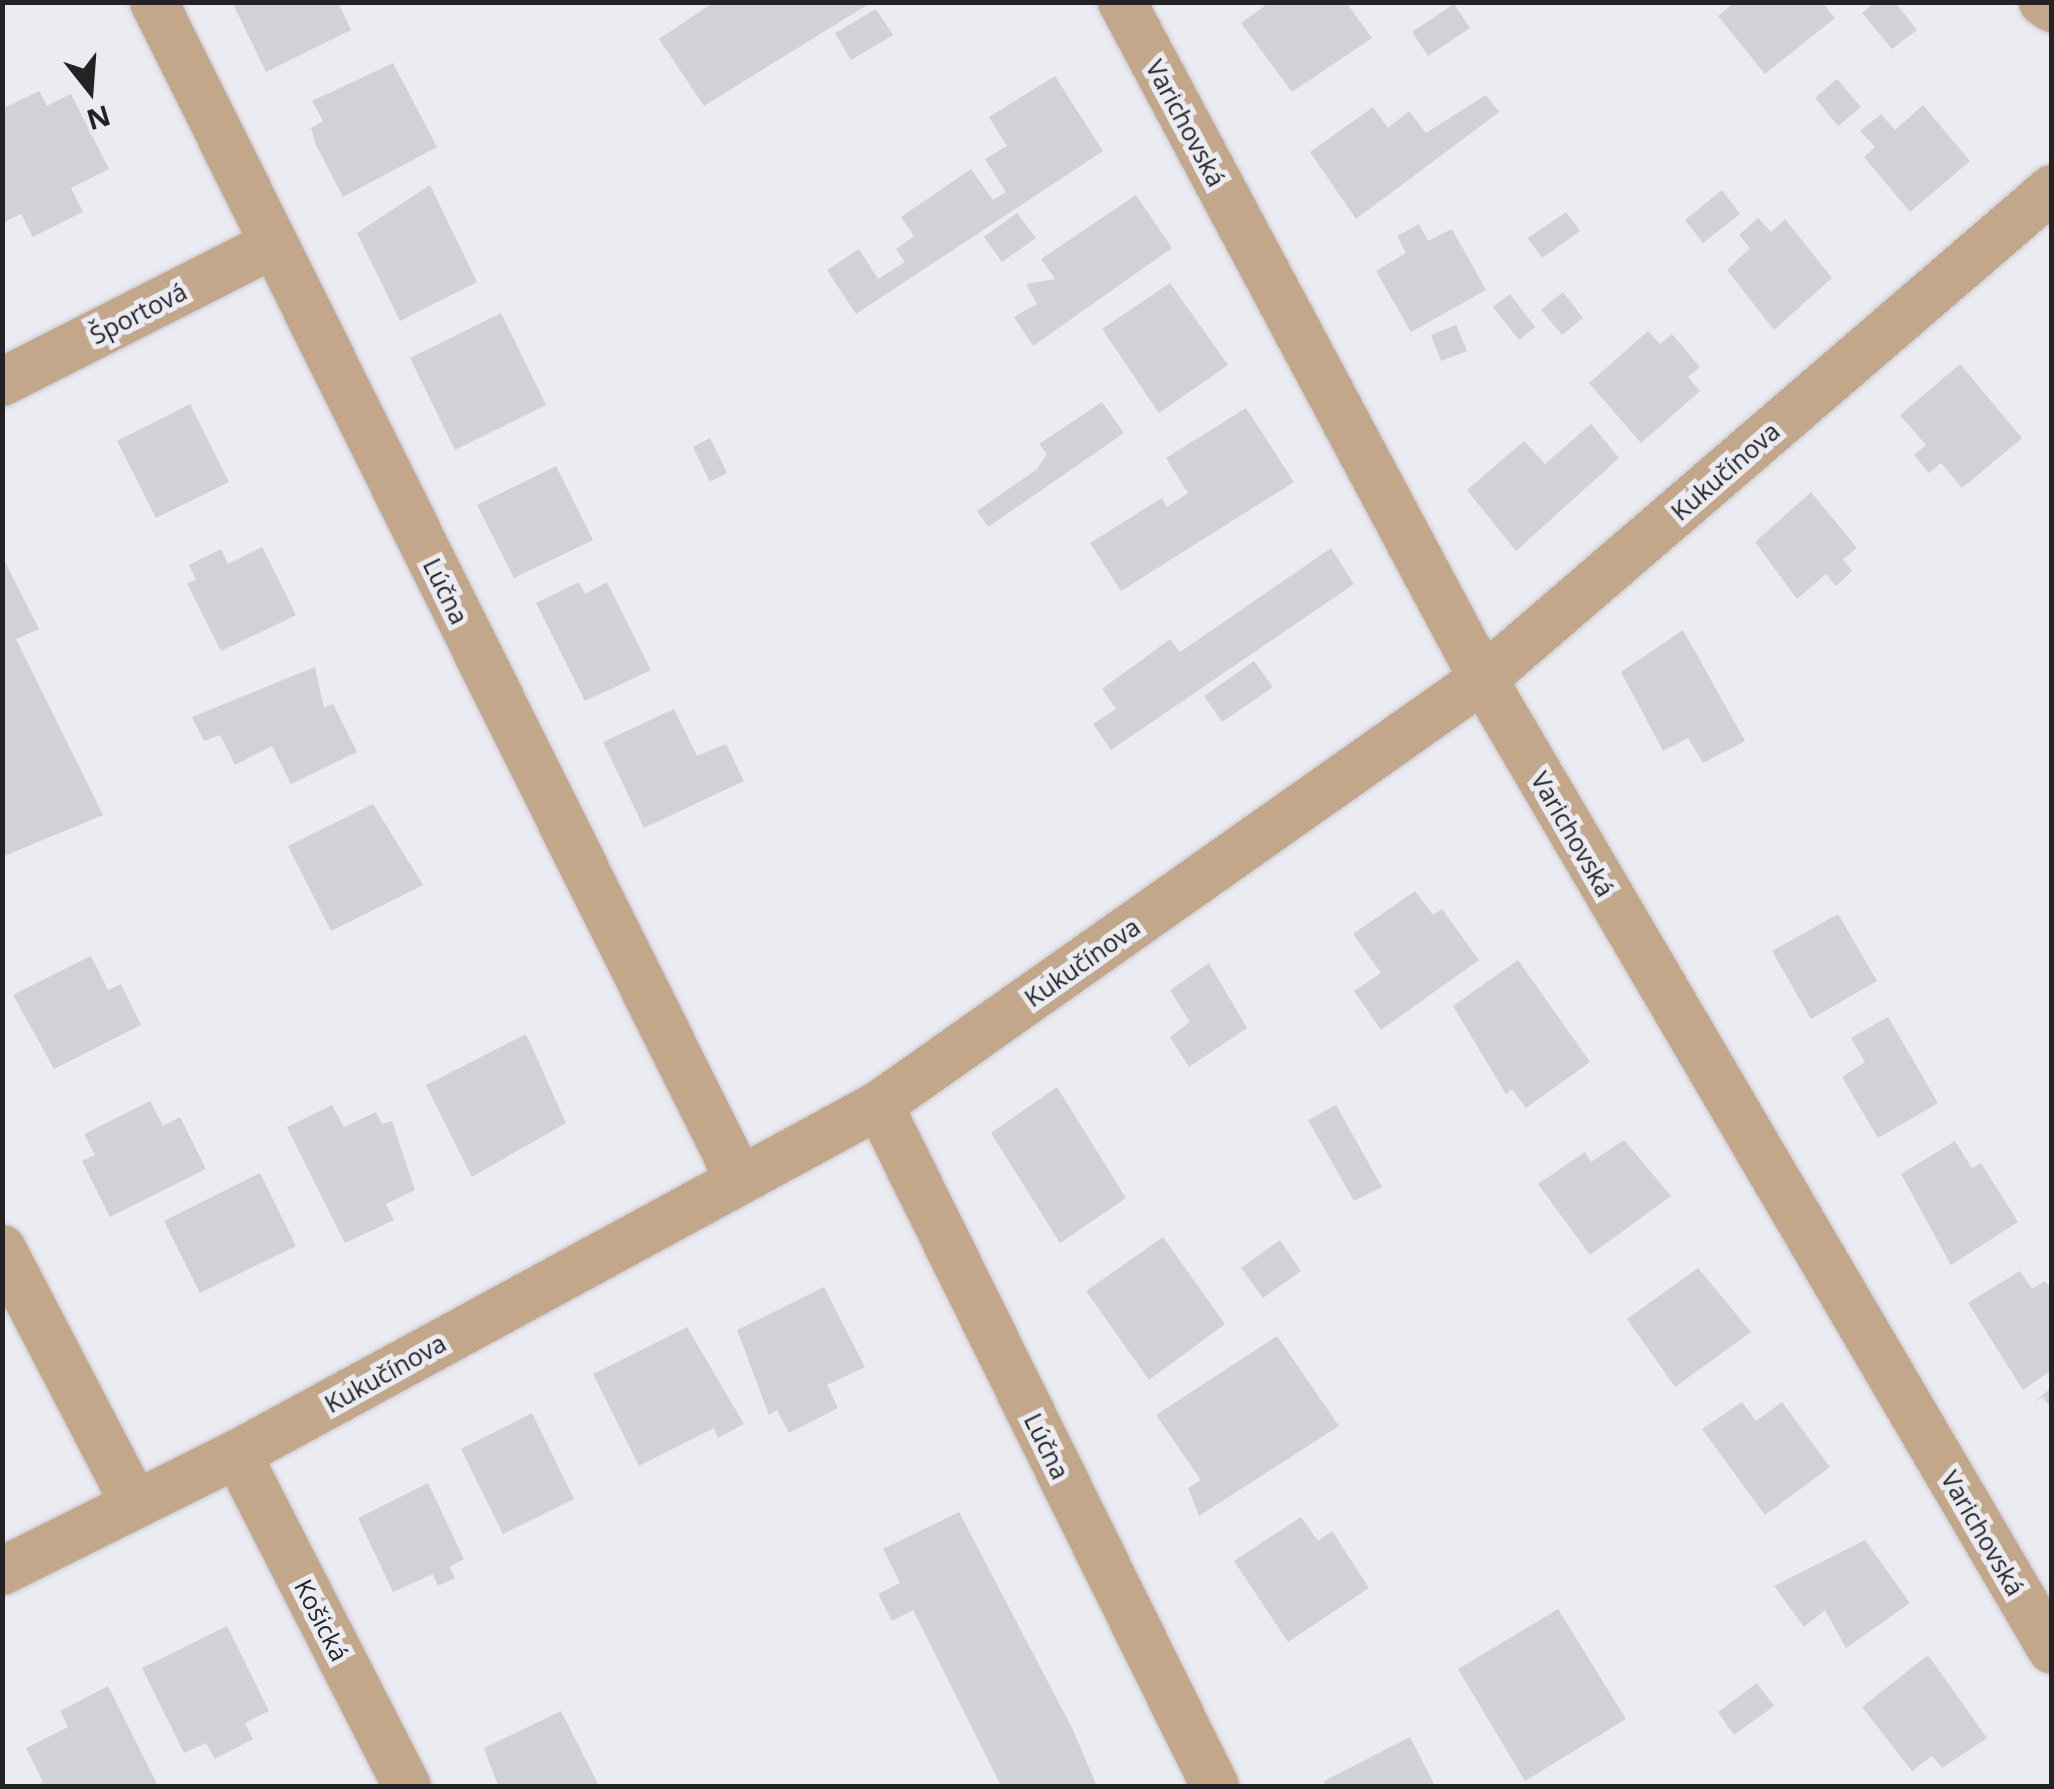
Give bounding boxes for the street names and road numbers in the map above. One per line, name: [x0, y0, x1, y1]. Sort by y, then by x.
street label: Varichovská: [1140, 55, 1232, 191]
street label: Športová: [85, 276, 191, 350]
street label: Kukučínova: [1665, 416, 1785, 526]
street label: Lúčna: [417, 553, 475, 629]
street label: Varichovská: [1525, 766, 1621, 902]
street label: Kukučínova: [1018, 911, 1146, 1013]
street label: Kukučínova: [319, 1327, 451, 1419]
street label: Lúčna: [1018, 1408, 1076, 1484]
street label: Varichovská: [1935, 1465, 2031, 1601]
street label: Košická: [289, 1574, 355, 1666]

